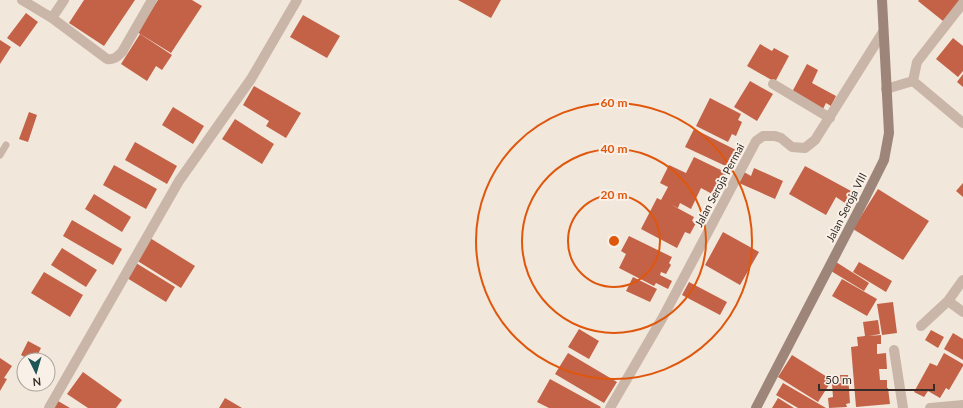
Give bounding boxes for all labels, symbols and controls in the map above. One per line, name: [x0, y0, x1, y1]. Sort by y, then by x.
text: 60 m: [601, 95, 627, 110]
text: 40 m: [601, 141, 627, 156]
street label: Jalan Seroja Permai: [691, 141, 747, 229]
street label: Jalan Seroja VIII: [823, 170, 869, 244]
text: 20 m: [601, 187, 627, 202]
centre of rings: [607, 234, 621, 248]
north arrow: [16, 352, 56, 392]
scale bar: [819, 366, 934, 392]
text: 50 m: [825, 372, 852, 387]
text: N: [32, 376, 42, 389]

